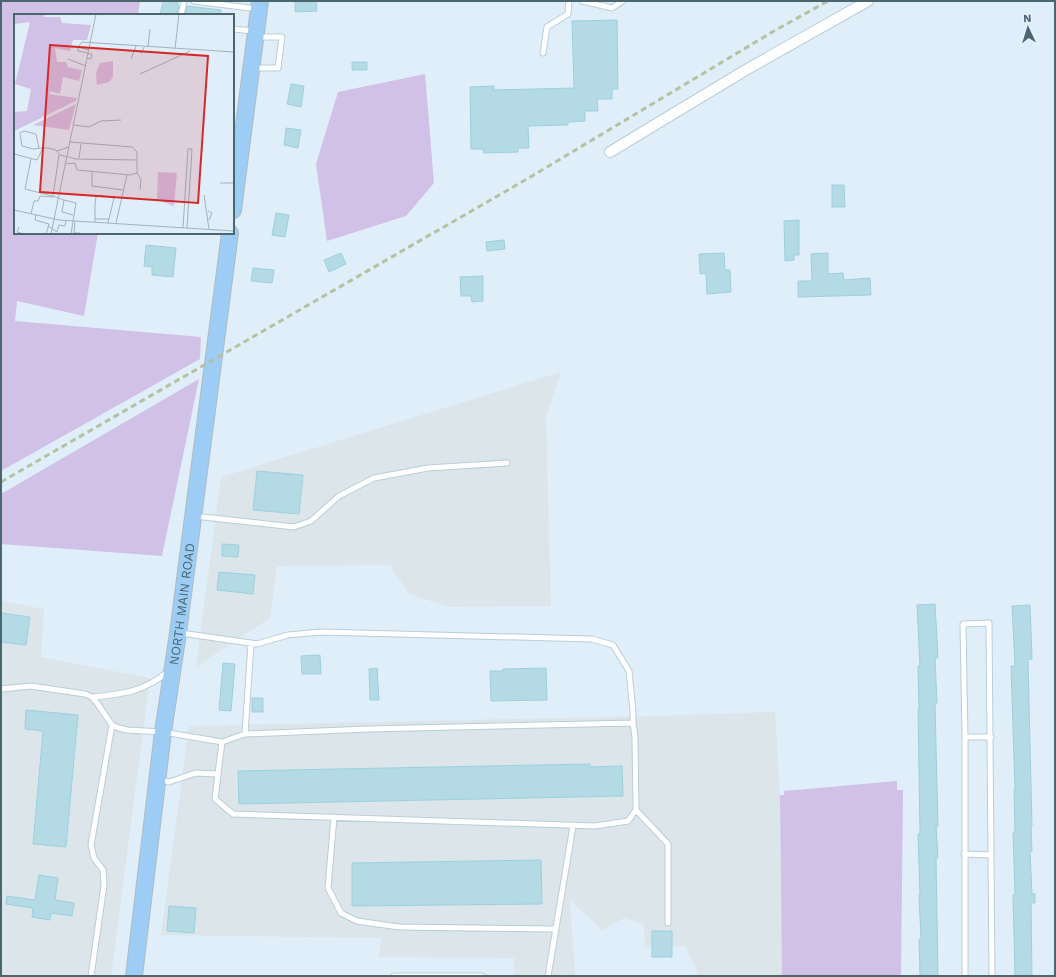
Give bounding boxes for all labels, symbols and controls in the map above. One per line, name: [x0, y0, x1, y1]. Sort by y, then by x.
north arrow: [1008, 8, 1048, 48]
text: N: [1023, 12, 1032, 25]
inset map: [14, 14, 234, 234]
street label: NORTH MAIN ROAD: [166, 542, 197, 666]

